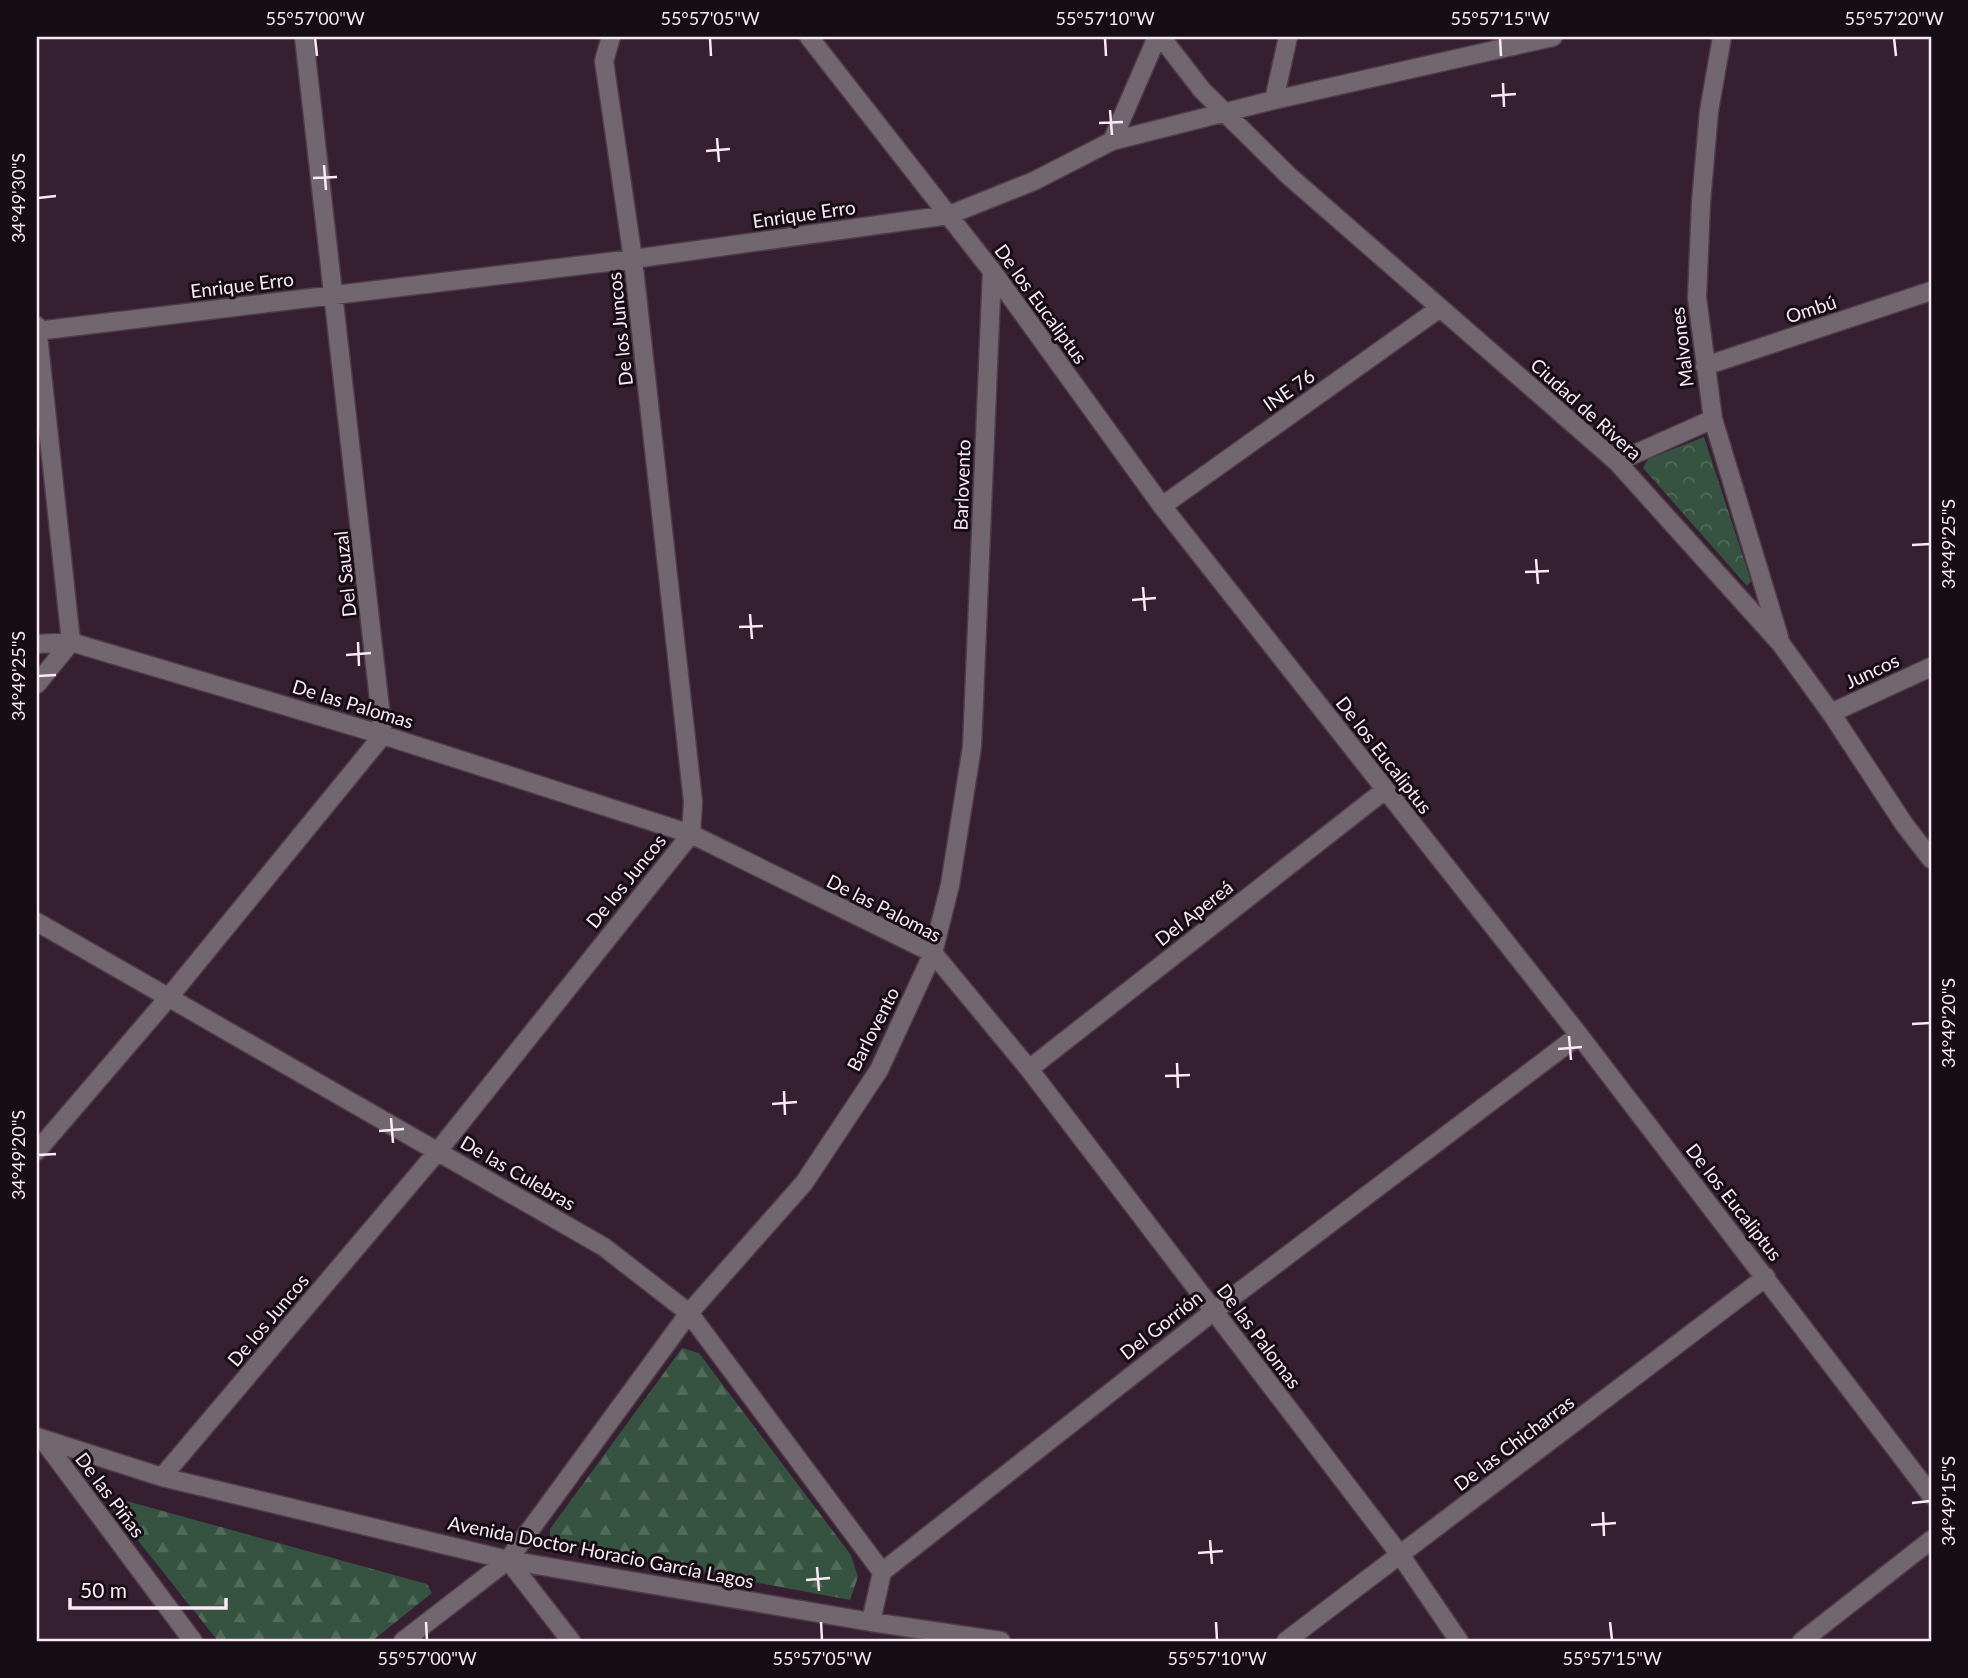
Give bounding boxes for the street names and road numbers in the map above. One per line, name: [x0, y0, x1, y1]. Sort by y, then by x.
street label: Enrique Erro: [751, 195, 857, 232]
street label: De los Eucaliptus: [990, 239, 1093, 368]
street label: Enrique Erro: [189, 267, 295, 302]
street label: De los Juncos: [602, 271, 637, 387]
street label: Ombú: [1783, 290, 1839, 327]
street label: Malvones: [1665, 306, 1698, 388]
street label: Ciudad de Rivera: [1526, 353, 1646, 464]
street label: INE 76: [1258, 364, 1319, 416]
street label: Barlovento: [948, 439, 975, 531]
street label: Del Sauzal: [329, 530, 360, 618]
street label: Juncos: [1841, 648, 1902, 693]
street label: De las Palomas: [290, 674, 416, 733]
street label: De los Eucaliptus: [1331, 691, 1437, 818]
street label: De los Juncos: [581, 829, 670, 932]
street label: De las Palomas: [823, 869, 945, 946]
street label: Del Apereá: [1150, 875, 1237, 950]
street label: Barlovento: [842, 983, 903, 1075]
street label: De las Culebras: [457, 1130, 580, 1215]
street label: De los Eucaliptus: [1681, 1138, 1787, 1265]
street label: De los Juncos: [222, 1269, 313, 1371]
street label: De las Palomas: [1212, 1279, 1306, 1393]
street label: Del Gorrión: [1115, 1285, 1206, 1364]
street label: De las Chicharras: [1449, 1390, 1578, 1495]
street label: De las Piñas: [71, 1448, 150, 1542]
street label: Avenida Doctor Horacio García Lagos: [446, 1511, 756, 1592]

